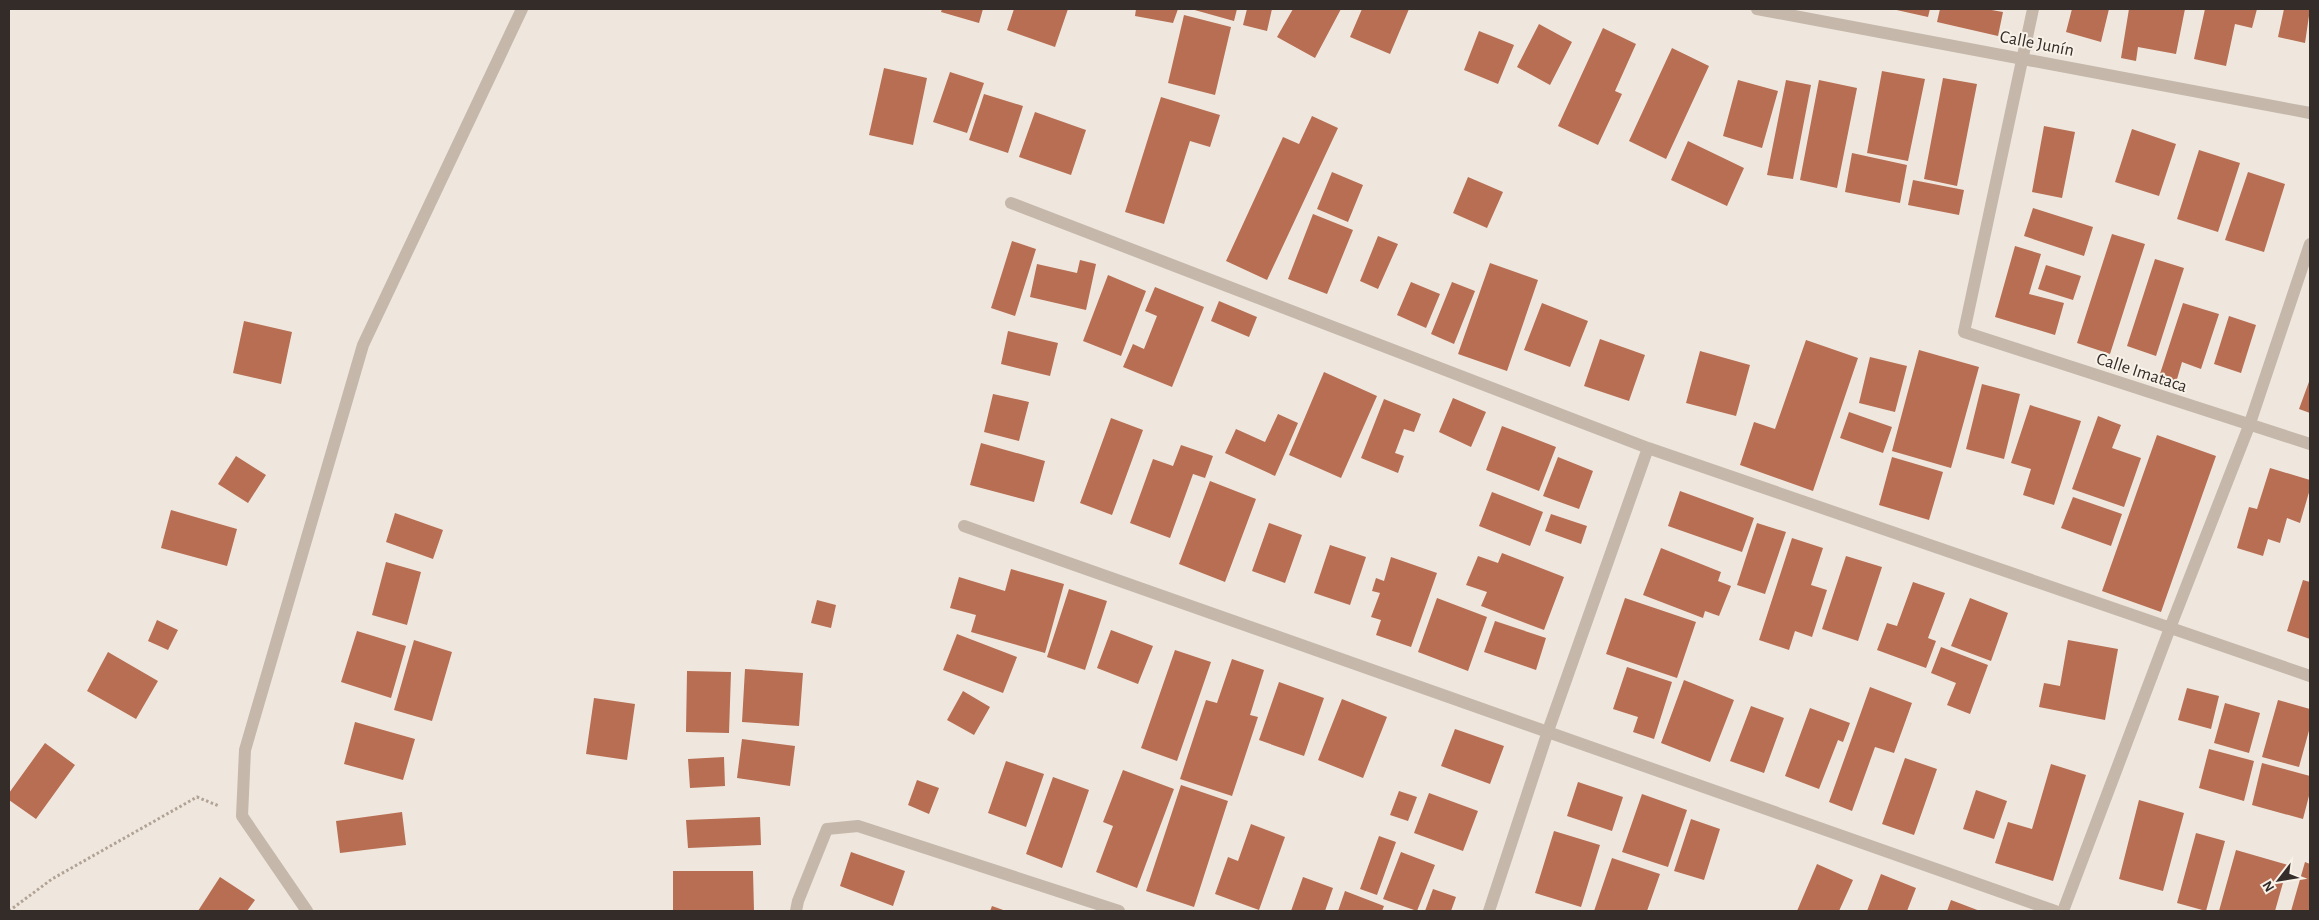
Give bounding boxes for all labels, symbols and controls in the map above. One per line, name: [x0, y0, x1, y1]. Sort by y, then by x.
street label: Calle Junín: [1998, 28, 2075, 60]
street label: Calle Imataca: [2094, 350, 2189, 396]
north arrow: [2254, 855, 2304, 905]
text: N: [2260, 878, 2277, 894]

